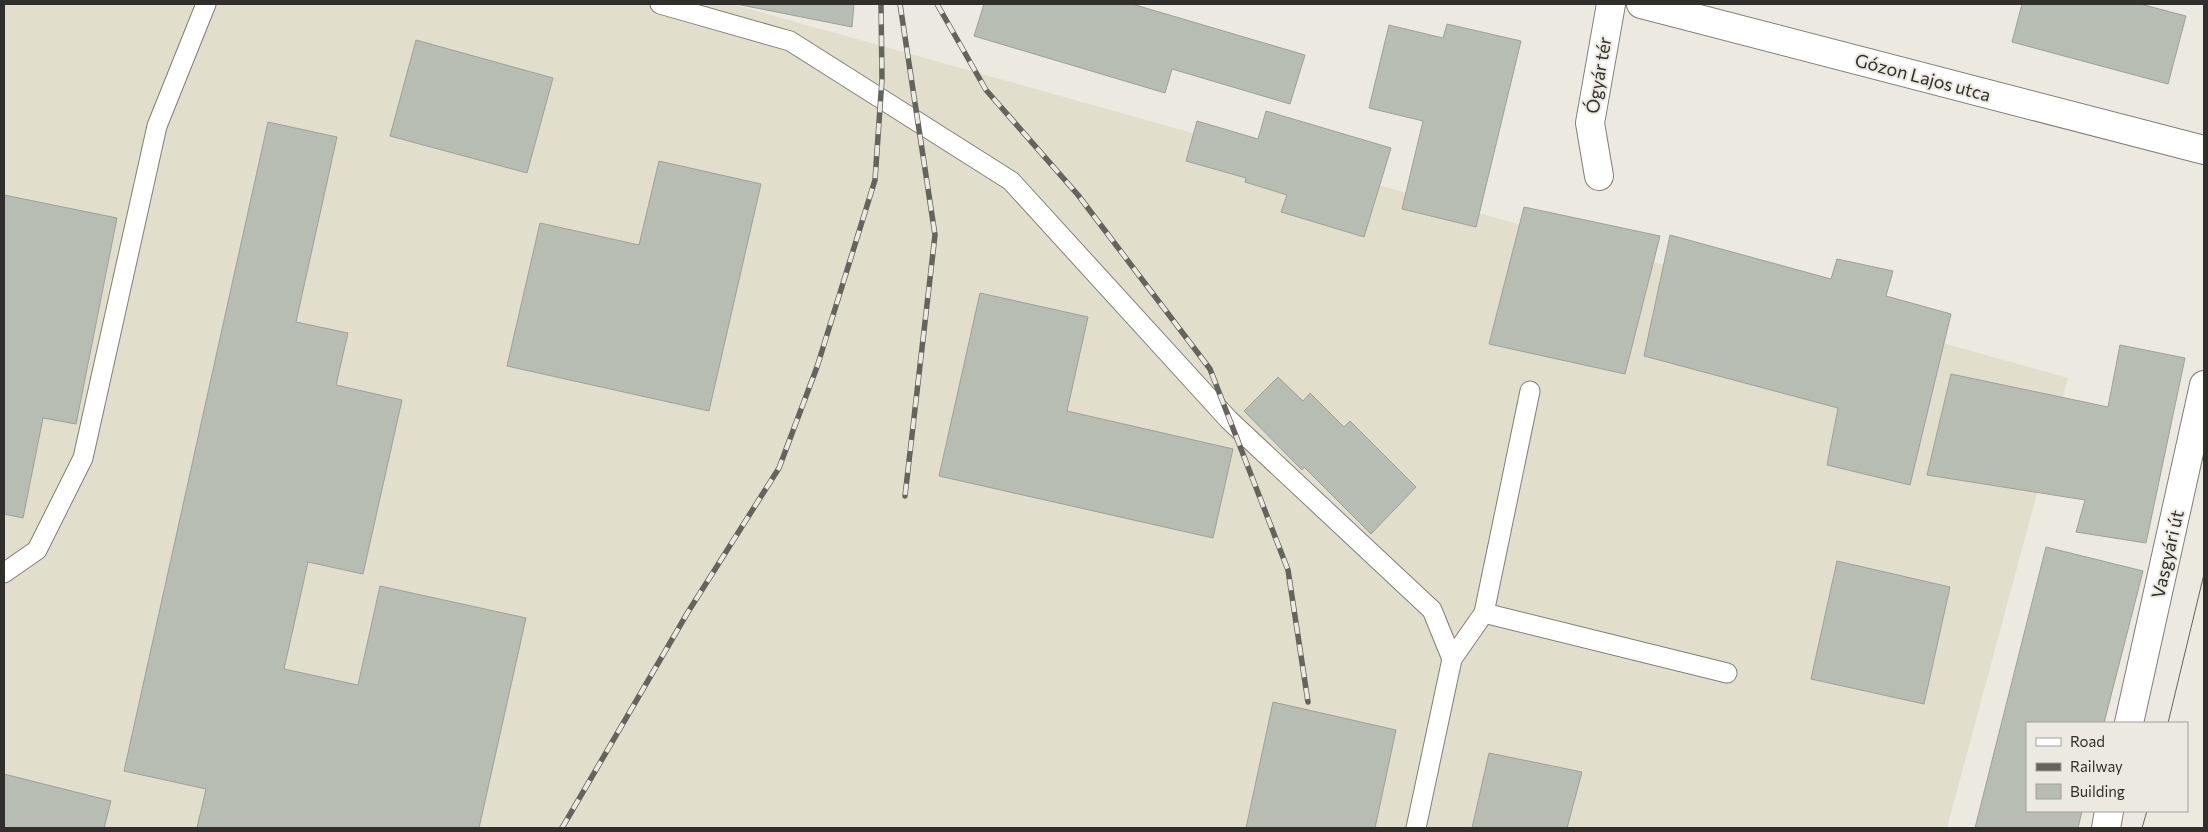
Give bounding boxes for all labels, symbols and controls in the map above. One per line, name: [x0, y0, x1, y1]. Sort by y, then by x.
street label: Ógyár tér: [1580, 35, 1616, 115]
street label: Gózon Lajos utca: [1853, 48, 1993, 106]
street label: Vasgyári út: [2146, 508, 2188, 600]
legend: [2026, 722, 2188, 812]
text: Road: [2070, 732, 2105, 750]
text: Railway: [2070, 757, 2123, 775]
text: Building: [2070, 782, 2125, 800]

